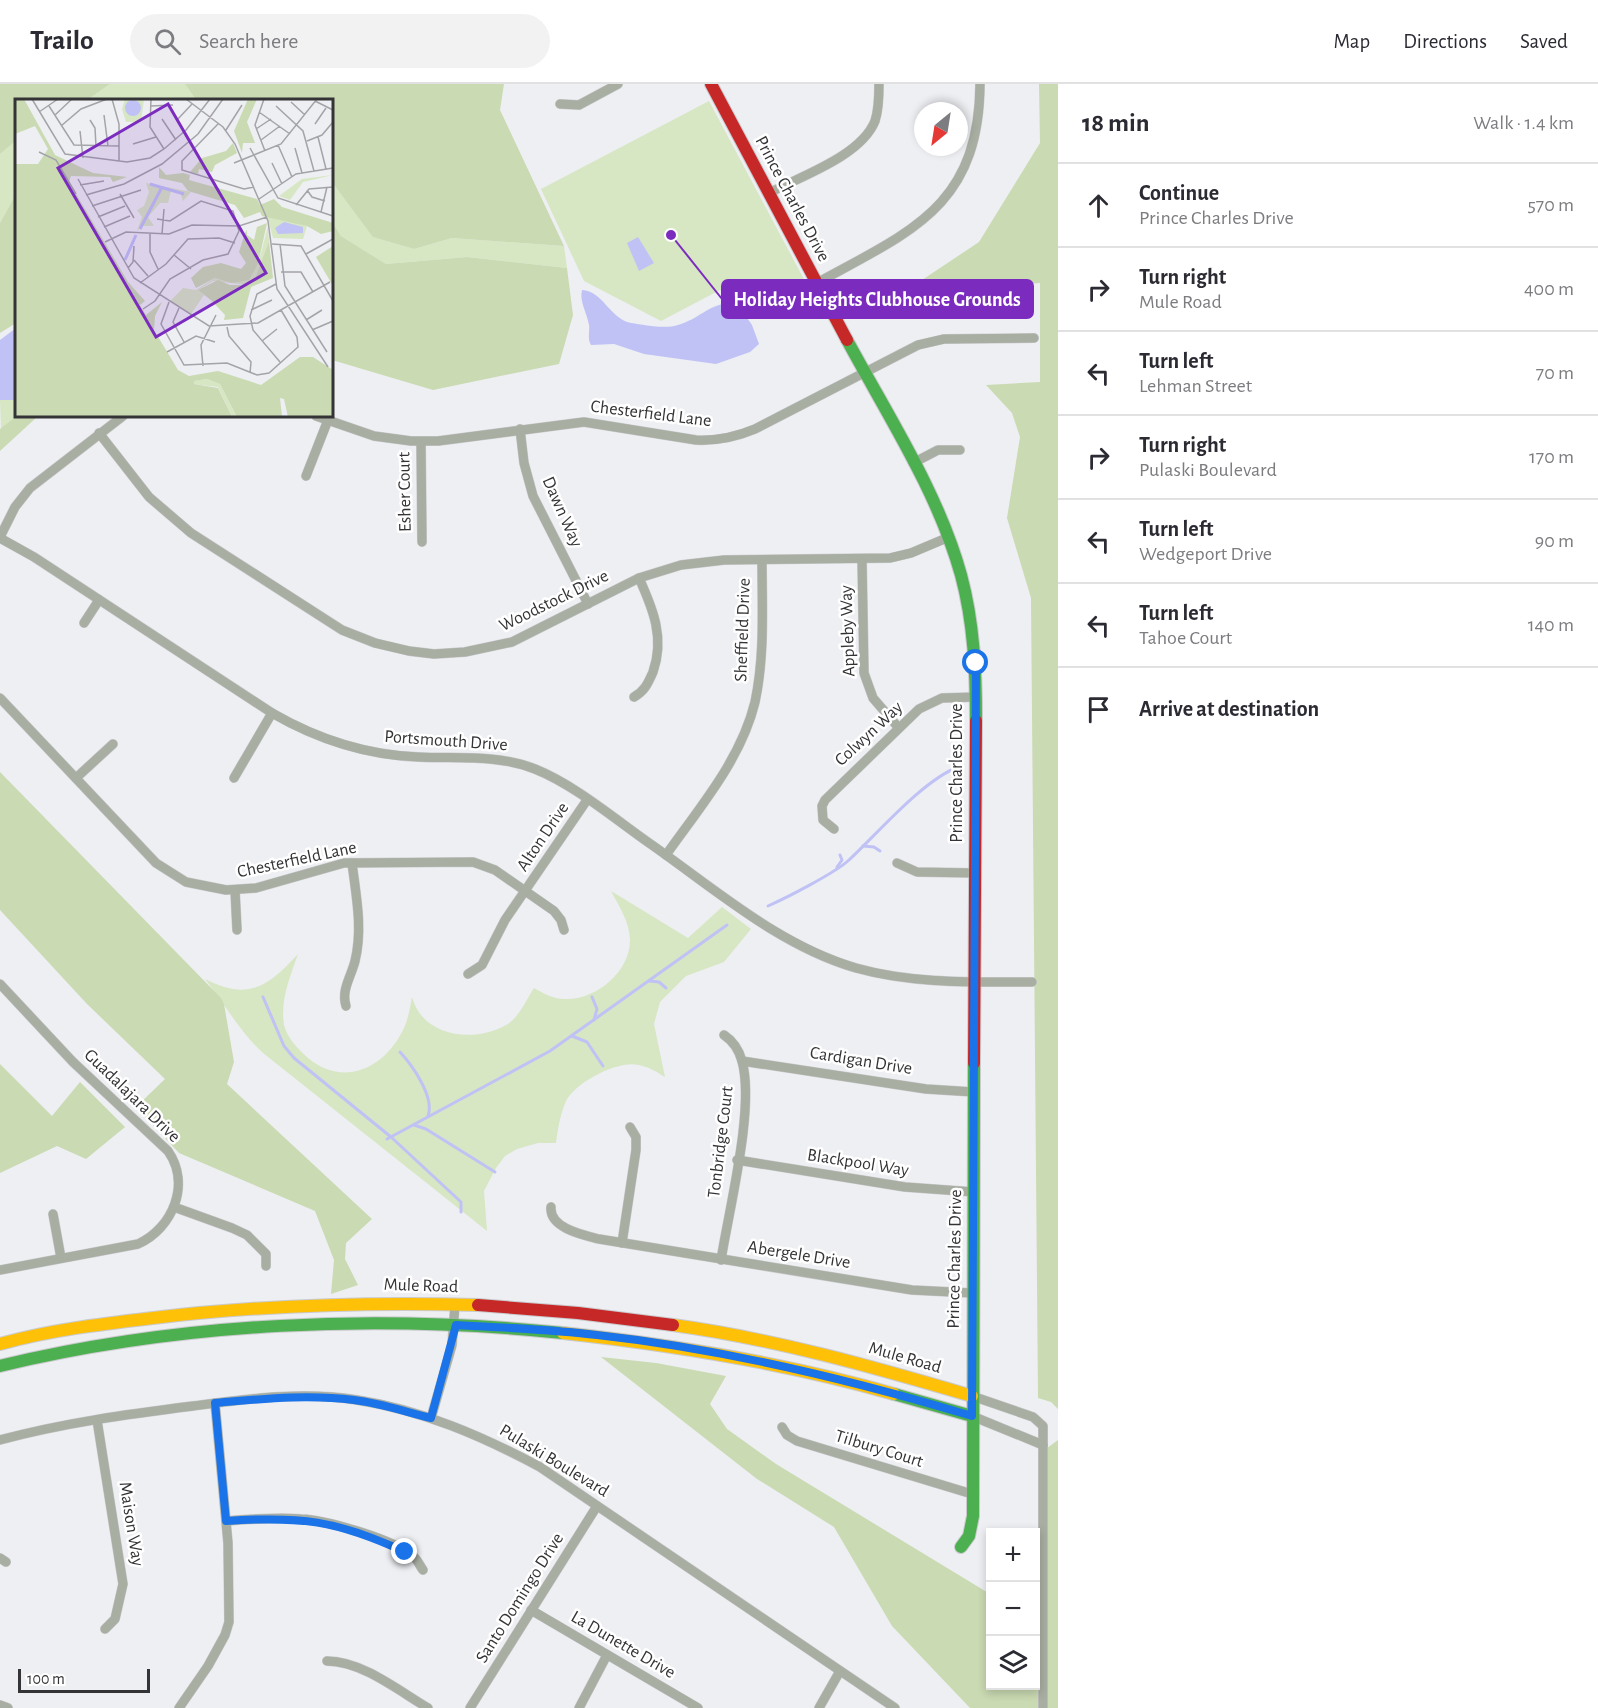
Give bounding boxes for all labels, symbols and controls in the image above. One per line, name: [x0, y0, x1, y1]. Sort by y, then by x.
search box: [130, 14, 550, 68]
icon: search: [151, 25, 184, 58]
text: Trailo: [30, 27, 94, 55]
text: Search here: [199, 30, 298, 52]
text: Map: [1334, 31, 1370, 52]
text: Directions: [1403, 31, 1487, 52]
text: Saved: [1520, 31, 1568, 52]
inset map: [15, 99, 333, 417]
north arrow: [914, 102, 968, 156]
text: 18 min: [1082, 110, 1150, 136]
text: Walk · 1.4 km: [1473, 113, 1574, 133]
street label: Prince Charles Drive: [751, 133, 833, 265]
text: Continue: [1139, 182, 1219, 204]
icon: ahead: [1082, 189, 1115, 222]
text: 570 m: [1527, 195, 1574, 215]
text: Prince Charles Drive: [1139, 208, 1294, 228]
text: Turn right: [1139, 266, 1226, 288]
icon: right: [1082, 273, 1115, 306]
text: 400 m: [1524, 279, 1574, 299]
callout: Holiday Heights Clubhouse Grounds: [722, 280, 1033, 318]
text: Holiday Heights Clubhouse Grounds: [733, 290, 1021, 310]
text: Mule Road: [1139, 292, 1222, 312]
text: Turn left: [1139, 350, 1213, 372]
icon: left: [1082, 357, 1115, 390]
text: 70 m: [1536, 363, 1574, 383]
text: Lehman Street: [1139, 376, 1252, 396]
street label: Chesterfield Lane: [590, 398, 712, 430]
text: Turn right: [1139, 434, 1226, 456]
icon: right: [1082, 441, 1115, 474]
text: 170 m: [1529, 447, 1574, 467]
street label: Esher Court: [395, 452, 415, 532]
text: Pulaski Boulevard: [1139, 460, 1277, 480]
street label: Dawn Way: [539, 474, 586, 550]
text: Turn left: [1139, 518, 1213, 540]
icon: left: [1082, 525, 1115, 558]
text: 90 m: [1535, 531, 1574, 551]
text: Wedgeport Drive: [1139, 544, 1272, 564]
street label: Woodstock Drive: [497, 567, 611, 635]
street label: Sheffield Drive: [732, 578, 754, 682]
street label: Appleby Way: [837, 585, 859, 677]
text: Turn left: [1139, 602, 1213, 624]
icon: left: [1082, 609, 1115, 642]
text: 140 m: [1528, 615, 1574, 635]
text: Tahoe Court: [1139, 628, 1232, 648]
route start: [962, 649, 988, 675]
icon: arrive: [1082, 693, 1115, 726]
street label: Colwyn Way: [832, 698, 907, 770]
text: Arrive at destination: [1139, 698, 1319, 720]
street label: Prince Charles Drive: [948, 703, 966, 843]
street label: Portsmouth Drive: [384, 728, 508, 754]
street label: Alton Drive: [514, 799, 572, 875]
street label: Chesterfield Lane: [236, 839, 358, 881]
street label: Cardigan Drive: [809, 1044, 913, 1078]
street label: Guadalajara Drive: [81, 1046, 183, 1146]
street label: Tonbridge Court: [705, 1085, 737, 1199]
street label: Blackpool Way: [806, 1146, 910, 1180]
street label: Prince Charles Drive: [945, 1189, 965, 1329]
street label: Abergele Drive: [746, 1238, 852, 1272]
street label: Mule Road: [383, 1276, 459, 1296]
street label: Mule Road: [867, 1339, 943, 1377]
street label: Pulaski Boulevard: [496, 1421, 612, 1501]
street label: Tilbury Court: [833, 1427, 925, 1471]
street label: Maison Way: [115, 1481, 147, 1568]
map controls: [986, 1528, 1040, 1690]
button: +: [986, 1528, 1040, 1582]
street label: Santo Domingo Drive: [473, 1530, 567, 1666]
route end: [391, 1538, 417, 1564]
button: −: [986, 1582, 1040, 1636]
street label: La Dunette Drive: [568, 1608, 678, 1682]
button: layers: [986, 1636, 1040, 1690]
scale bar: [18, 1666, 150, 1694]
text: 100 m: [27, 1671, 65, 1687]

